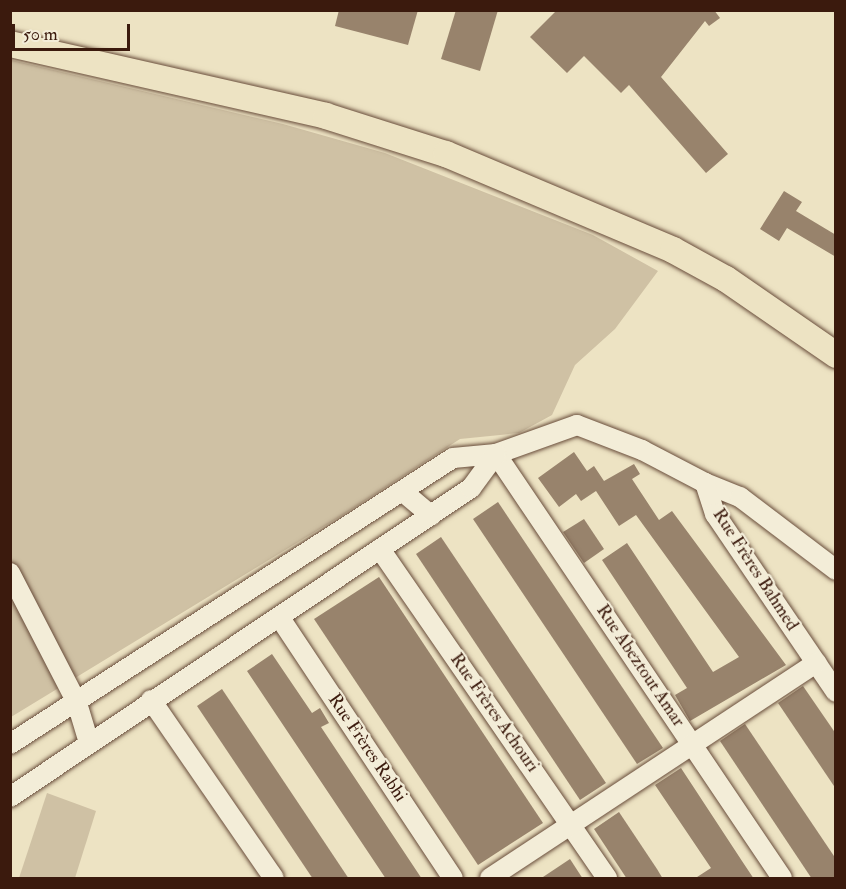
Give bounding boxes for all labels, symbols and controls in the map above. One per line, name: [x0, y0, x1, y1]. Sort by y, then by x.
scale bar: [15, 12, 134, 50]
text: 50 m: [23, 23, 58, 46]
street label: Rue Frères Bahmed: [707, 505, 803, 635]
street label: Rue Abeztout Amar: [591, 601, 689, 731]
street label: Rue Frères Achouri: [445, 649, 543, 777]
street label: Rue Frères Rabhi: [323, 690, 411, 806]

